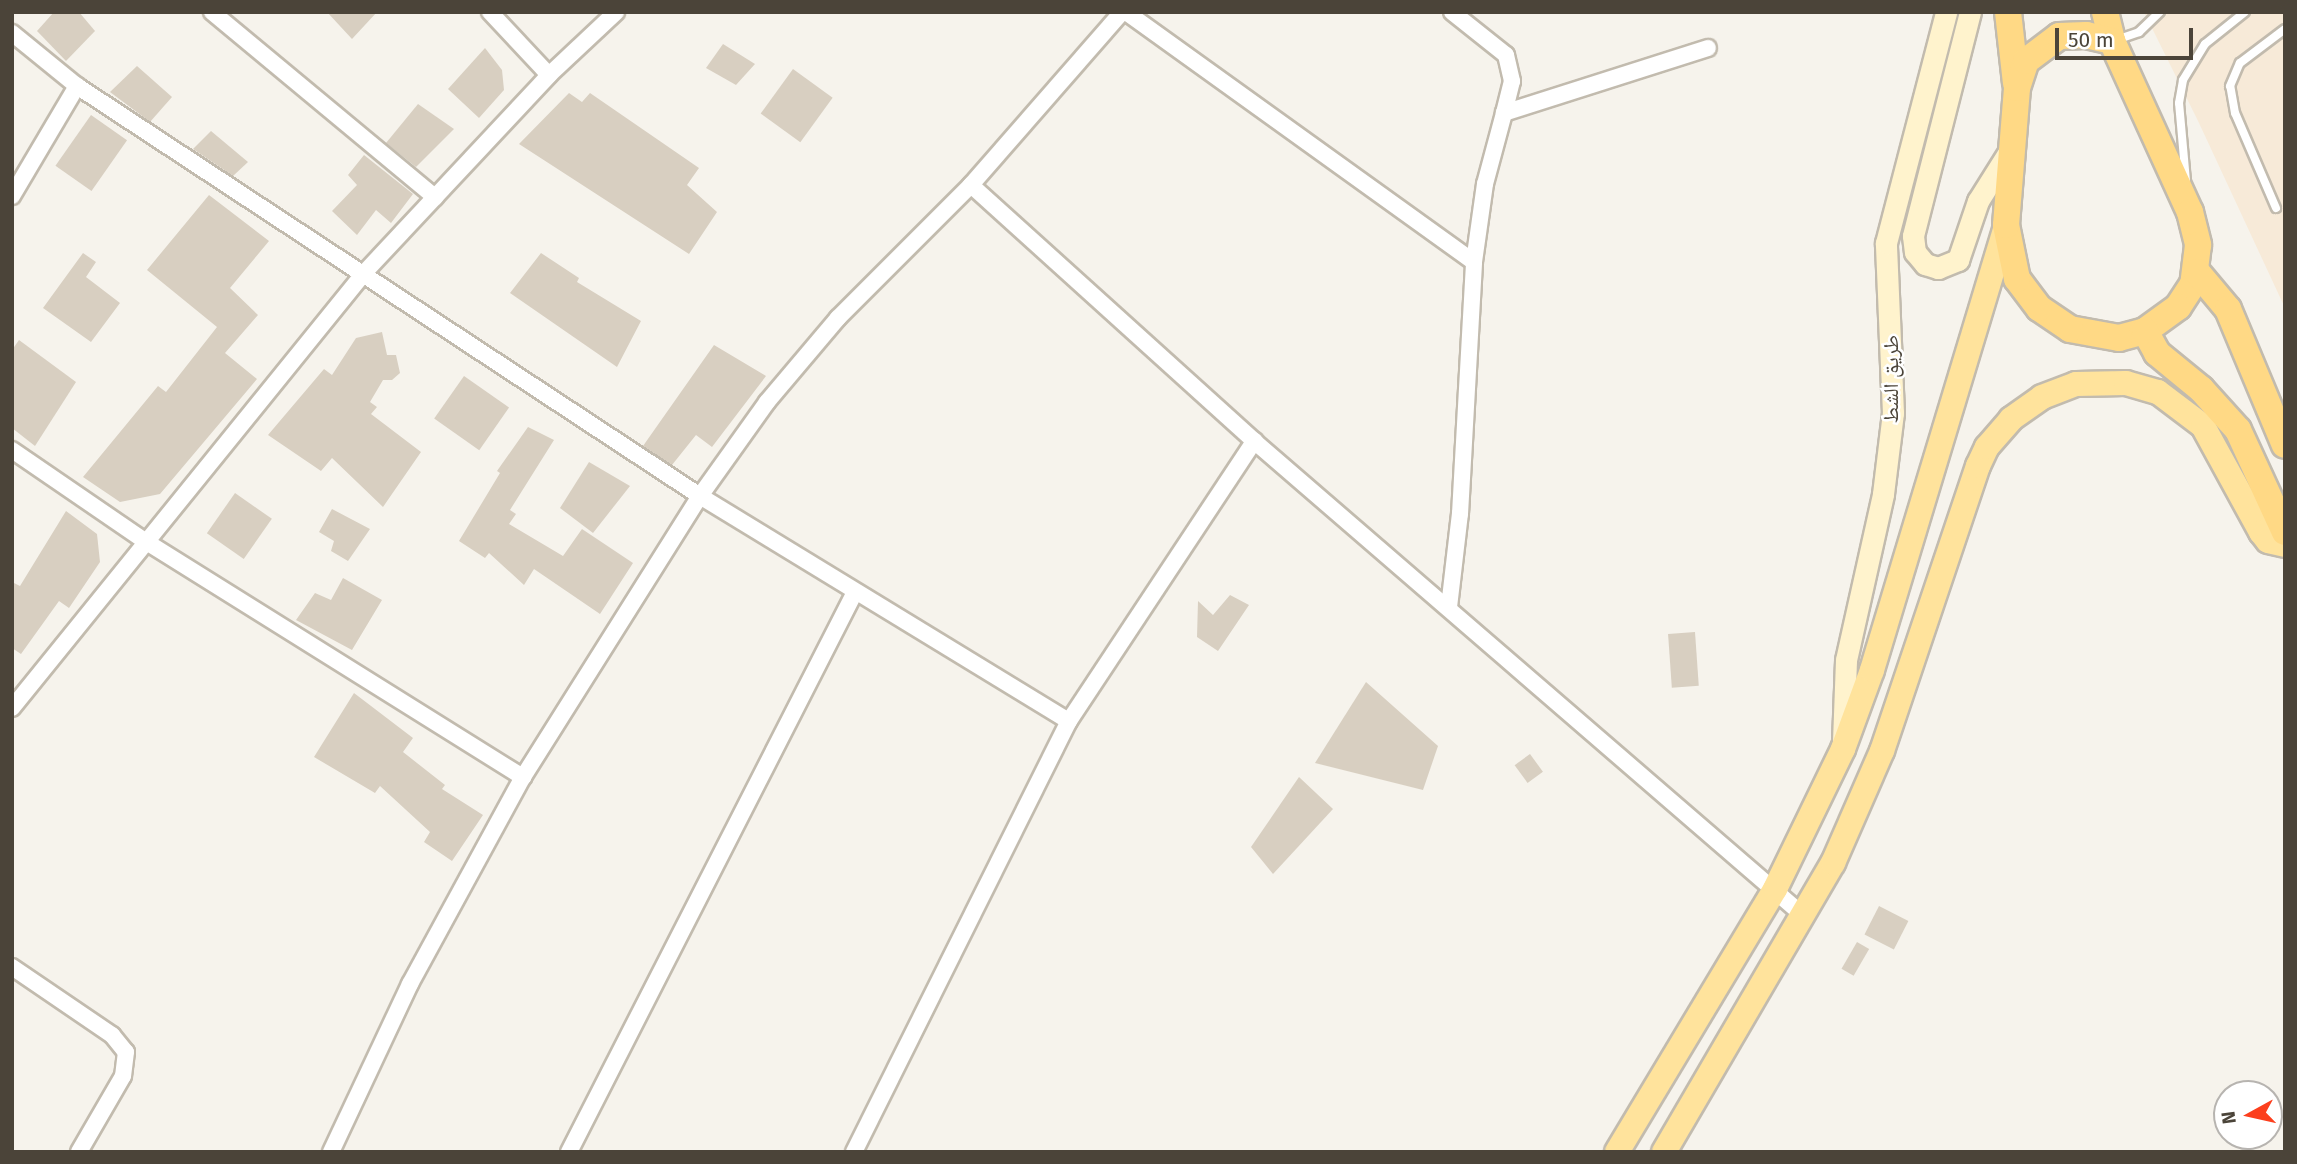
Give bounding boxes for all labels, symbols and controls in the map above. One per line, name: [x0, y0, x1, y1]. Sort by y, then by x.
scale bar: [2059, 14, 2197, 58]
text: 50 m: [2068, 27, 2114, 53]
street label: طريق الشط: [1878, 335, 1904, 423]
north arrow: [2213, 1080, 2283, 1150]
text: N: [2216, 1110, 2241, 1126]

